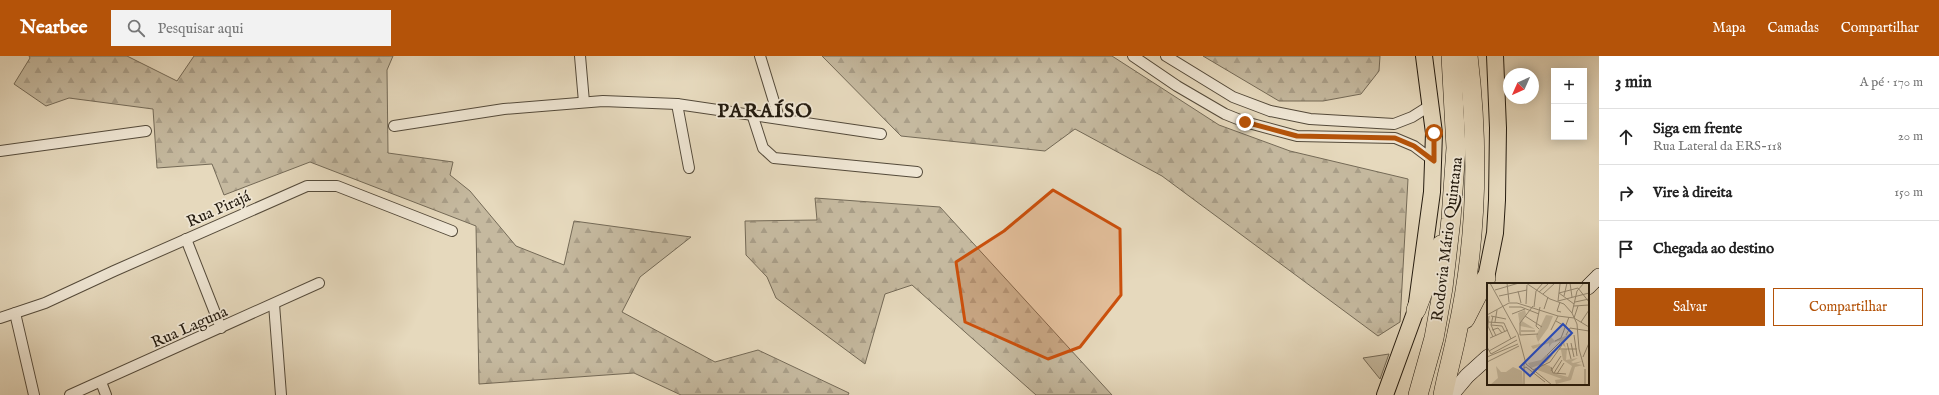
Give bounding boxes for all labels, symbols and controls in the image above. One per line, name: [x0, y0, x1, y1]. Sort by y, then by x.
search box: [111, 10, 391, 46]
text: Nearbee: [20, 16, 87, 40]
icon: search: [125, 17, 147, 39]
text: Pesquisar aqui: [157, 19, 244, 38]
text: Mapa: [1713, 19, 1745, 37]
text: Camadas: [1767, 19, 1819, 37]
text: Compartilhar: [1841, 19, 1919, 37]
north arrow: [1503, 68, 1539, 104]
map controls: [1551, 68, 1587, 140]
button: +: [1551, 68, 1587, 104]
text: 3 min: [1615, 72, 1652, 93]
text: A pé · 170 m: [1860, 74, 1923, 91]
district label: PARAÍSO: [717, 99, 813, 124]
button: −: [1551, 104, 1587, 140]
route end: [1236, 113, 1254, 131]
text: Siga em frente: [1653, 119, 1742, 138]
route start: [1425, 124, 1443, 142]
icon: ahead: [1615, 126, 1637, 148]
text: 20 m: [1898, 128, 1923, 145]
text: Rua Lateral da ERS-118: [1653, 138, 1782, 155]
street label: Rodovia Mário Quintana: [1428, 156, 1468, 323]
icon: right: [1615, 182, 1637, 204]
text: Vire à direita: [1653, 183, 1732, 202]
text: 150 m: [1894, 184, 1923, 201]
street label: Rua Pirajá: [184, 187, 254, 233]
icon: arrive: [1615, 238, 1637, 260]
text: Chegada ao destino: [1653, 239, 1774, 258]
inset map: [1487, 283, 1589, 385]
button: Salvar: [1615, 288, 1765, 326]
button: Compartilhar: [1773, 288, 1923, 326]
street label: Rua Laguna: [149, 302, 231, 354]

